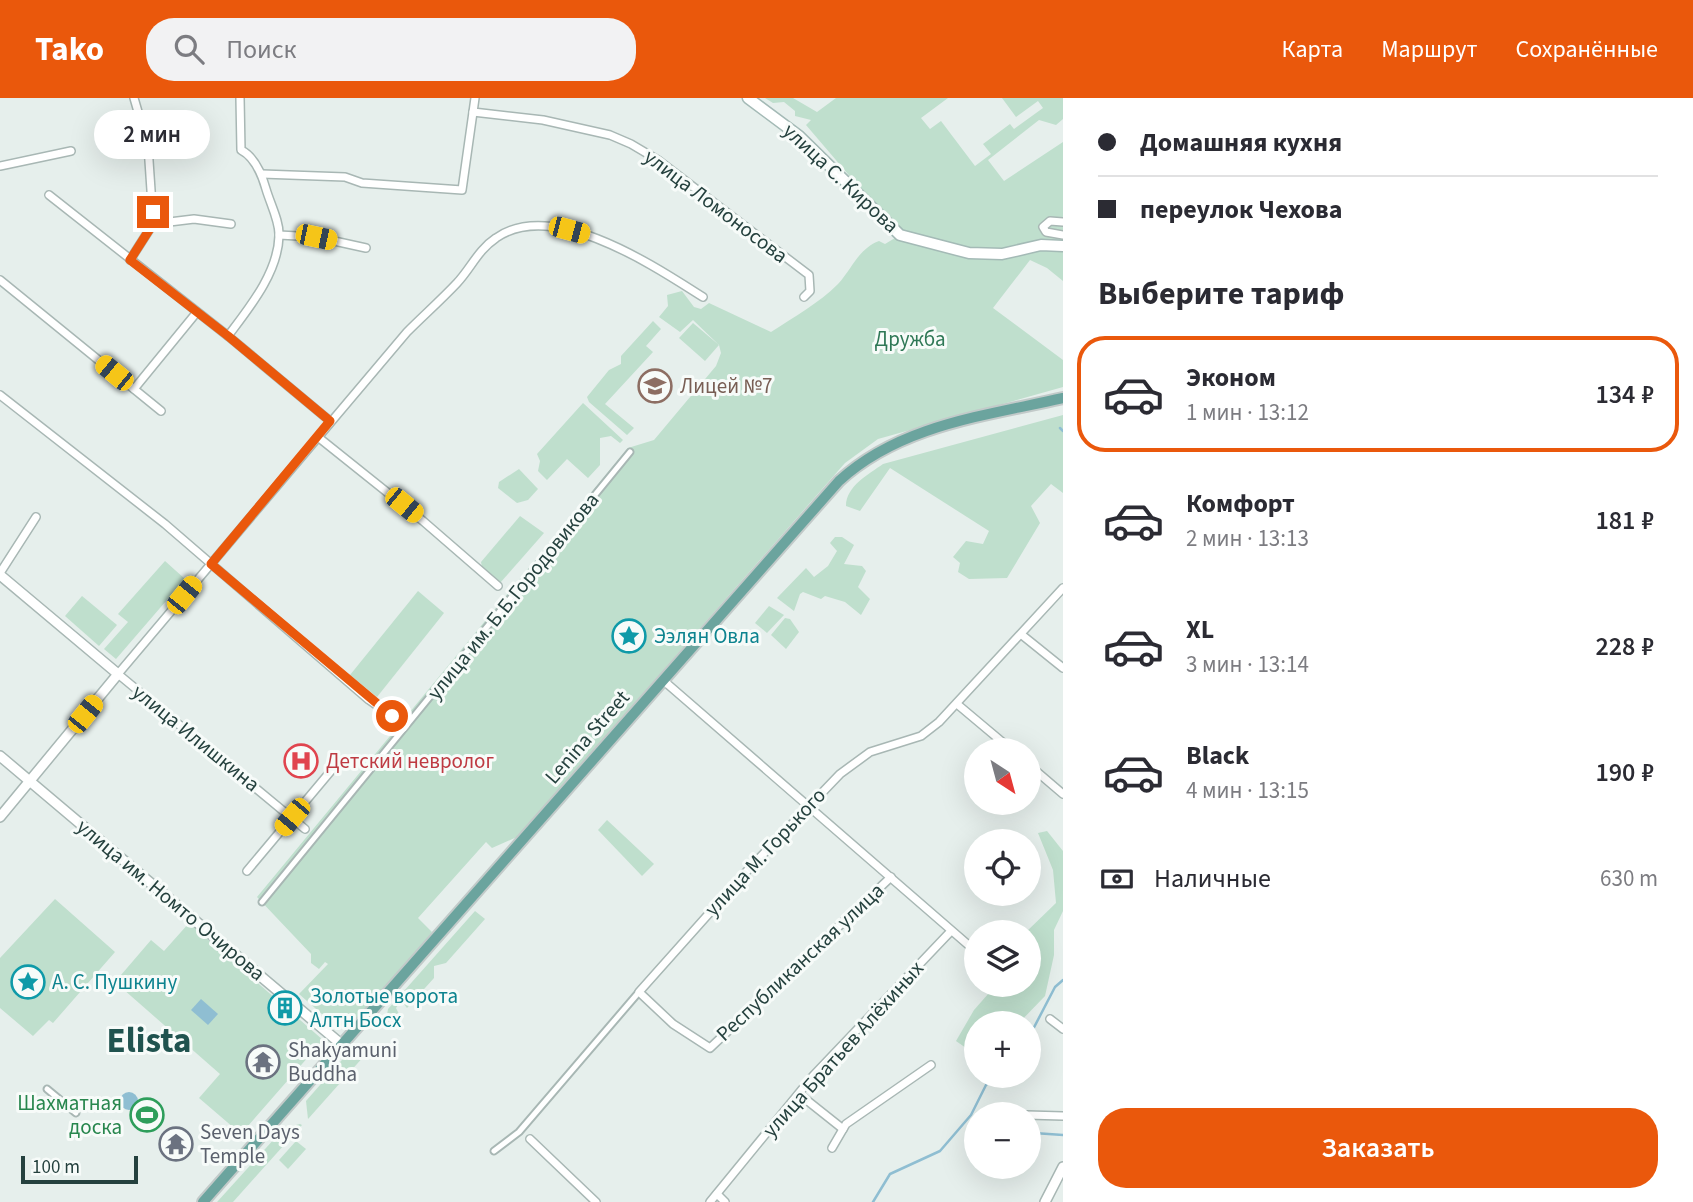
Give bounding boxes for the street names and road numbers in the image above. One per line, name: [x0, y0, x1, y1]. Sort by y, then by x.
street label: улица С. Кирова: [776, 116, 906, 240]
street label: улица Ломоносова: [638, 142, 794, 270]
street label: улица им. Б.Б.Городовикова: [420, 486, 606, 706]
street label: улица Илишкина: [126, 677, 266, 799]
street label: Lenina Street: [538, 683, 636, 791]
street label: улица М. Горького: [697, 781, 833, 923]
street label: улица им. Номто Очирова: [70, 812, 272, 988]
street label: Республиканская улица: [709, 876, 891, 1048]
street label: улица Братьев Алёхиных: [756, 954, 931, 1144]

